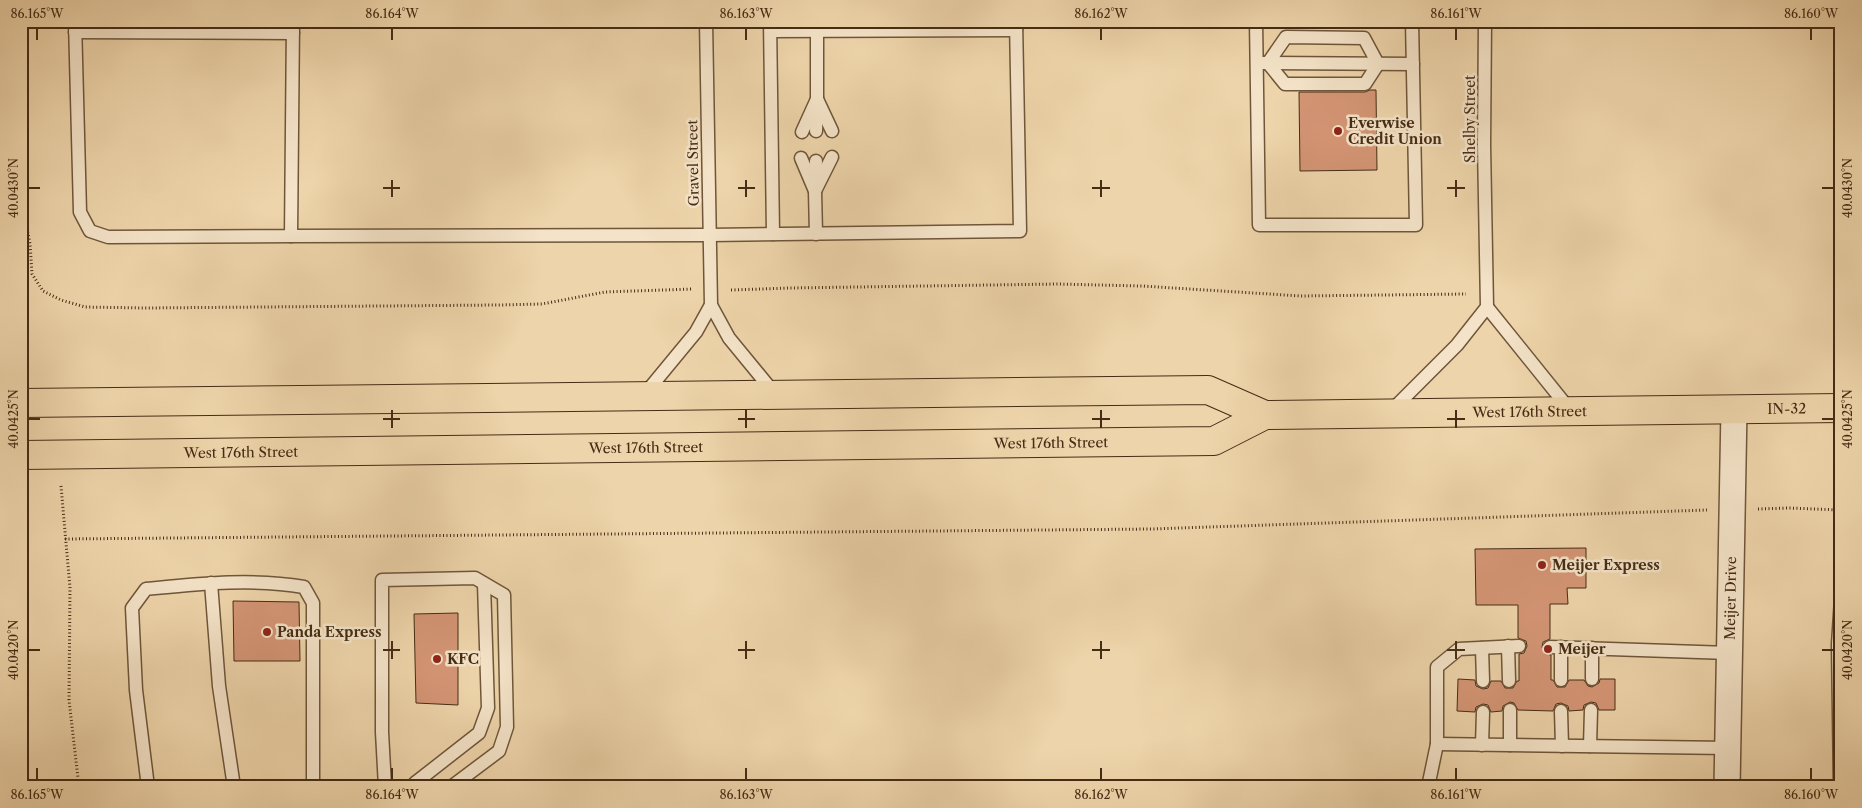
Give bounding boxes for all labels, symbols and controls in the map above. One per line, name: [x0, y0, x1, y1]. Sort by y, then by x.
text: 86.165°W: [10, 6, 64, 21]
text: 86.164°W: [365, 6, 420, 21]
text: 86.163°W: [719, 6, 773, 21]
text: 86.162°W: [1074, 6, 1129, 21]
text: 86.161°W: [1430, 6, 1483, 21]
text: 86.160°W: [1784, 6, 1839, 21]
street label: Shelby Street: [1461, 75, 1479, 163]
place label: Everwise Credit Union: [1348, 114, 1442, 148]
street label: Gravel Street: [683, 119, 703, 207]
marker: Everwise Credit Union: [1332, 125, 1344, 137]
text: 40.0430°N: [6, 158, 21, 218]
text: 40.0430°N: [1840, 158, 1855, 218]
text: 40.0425°N: [6, 389, 21, 449]
text: 40.0425°N: [1840, 389, 1855, 449]
street label: IN-32: [1767, 399, 1806, 418]
street label: West 176th Street: [1471, 402, 1587, 421]
street label: West 176th Street: [993, 433, 1108, 453]
street label: West 176th Street: [588, 438, 703, 457]
street label: West 176th Street: [183, 443, 298, 462]
place label: Meijer Express: [1552, 556, 1660, 574]
street label: Meijer Drive: [1721, 556, 1740, 640]
marker: Meijer Express: [1536, 559, 1548, 571]
text: 40.0420°N: [6, 620, 21, 680]
text: 40.0420°N: [1840, 620, 1855, 680]
place label: Panda Express: [277, 623, 381, 641]
marker: Panda Express: [261, 626, 273, 638]
place label: Meijer: [1558, 640, 1606, 658]
marker: Meijer: [1542, 643, 1554, 655]
place label: KFC: [447, 650, 479, 668]
marker: KFC: [431, 653, 443, 665]
text: 86.165°W: [10, 787, 64, 802]
text: 86.164°W: [365, 787, 420, 802]
text: 86.163°W: [719, 787, 773, 802]
text: 86.162°W: [1074, 787, 1129, 802]
text: 86.161°W: [1430, 787, 1483, 802]
text: 86.160°W: [1784, 787, 1839, 802]

